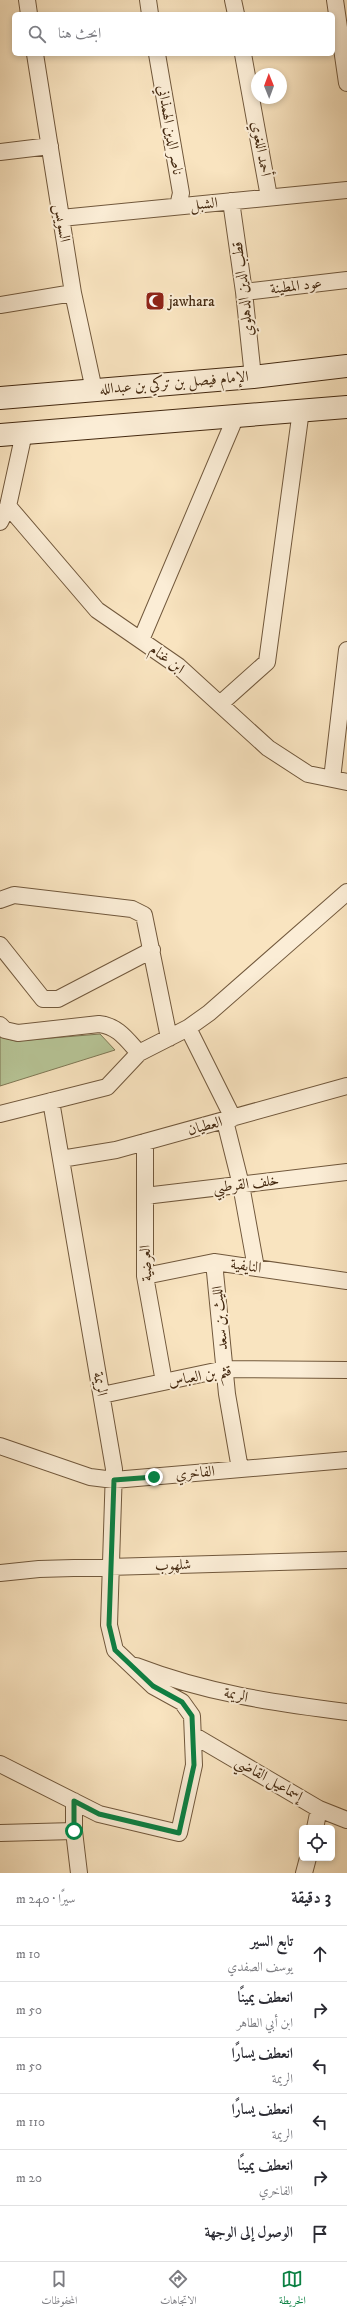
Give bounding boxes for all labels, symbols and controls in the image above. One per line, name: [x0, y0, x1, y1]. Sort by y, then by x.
search box: [12, 12, 335, 56]
icon: search: [26, 23, 48, 45]
text: ابحث هنا: [58, 24, 101, 43]
north arrow: [251, 68, 287, 104]
street label: ناصر الدين الهمذاني: [151, 84, 187, 177]
street label: أحمد اللغوي: [245, 120, 277, 179]
street label: الشبل: [189, 193, 219, 216]
street label: السويس: [50, 202, 74, 244]
street label: قطب الدين الدهلوي: [228, 240, 260, 337]
street label: عود المطينة: [269, 273, 323, 299]
mosque icon: jawhara: [144, 290, 166, 312]
place label: jawhara: [167, 292, 215, 311]
street label: الإمام فيصل بن تركي بن عبدالله: [98, 366, 250, 402]
street label: ابن غنام: [144, 640, 188, 681]
street label: العطيان: [185, 1112, 225, 1140]
street label: خلف القرطبي: [212, 1171, 281, 1201]
street label: العرضية: [136, 1244, 156, 1282]
street label: النايفية: [229, 1254, 263, 1278]
street label: الليث بن سعد: [208, 1285, 232, 1351]
street label: قثم بن العباس: [167, 1361, 234, 1396]
street label: الريمة: [89, 1370, 111, 1398]
street label: الفاخري: [174, 1462, 216, 1486]
route end: [145, 1468, 163, 1486]
street label: شلهوب: [154, 1555, 192, 1575]
street label: الريمة: [222, 1683, 250, 1707]
street label: إسماعيل القاضي: [230, 1752, 308, 1810]
route start: [65, 1822, 83, 1840]
map controls: [299, 1825, 335, 1861]
button: locate: [299, 1825, 335, 1861]
text: 3 دقيقة: [291, 1887, 331, 1909]
text: سيرًا · 240 m: [16, 1891, 76, 1907]
text: تابع السير: [251, 1932, 293, 1951]
icon: ahead: [309, 1943, 331, 1965]
text: 10 m: [16, 1946, 40, 1962]
text: يوسف الصفدي: [227, 1959, 293, 1975]
text: انعطف يمينًا: [238, 1988, 293, 2007]
icon: right: [309, 1999, 331, 2021]
text: 50 m: [16, 2002, 42, 2018]
text: ابن أبي الطاهر: [237, 2015, 293, 2031]
text: انعطف يسارًا: [232, 2044, 293, 2063]
icon: left: [309, 2055, 331, 2077]
text: 50 m: [16, 2058, 42, 2074]
text: الريمة: [272, 2071, 293, 2087]
text: انعطف يسارًا: [232, 2100, 293, 2119]
icon: left: [309, 2111, 331, 2133]
text: 110 m: [16, 2114, 45, 2130]
text: الريمة: [272, 2127, 293, 2143]
text: انعطف يمينًا: [238, 2156, 293, 2175]
icon: right: [309, 2167, 331, 2189]
text: 20 m: [16, 2170, 42, 2186]
text: الفاخري: [259, 2183, 293, 2199]
text: الوصول إلى الوجهة: [204, 2223, 293, 2242]
icon: arrive: [309, 2223, 331, 2245]
tab: المحفوظات: [41, 2268, 77, 2311]
tab: الاتجاهات: [160, 2268, 197, 2311]
tab: الخريطة: [279, 2268, 306, 2311]

